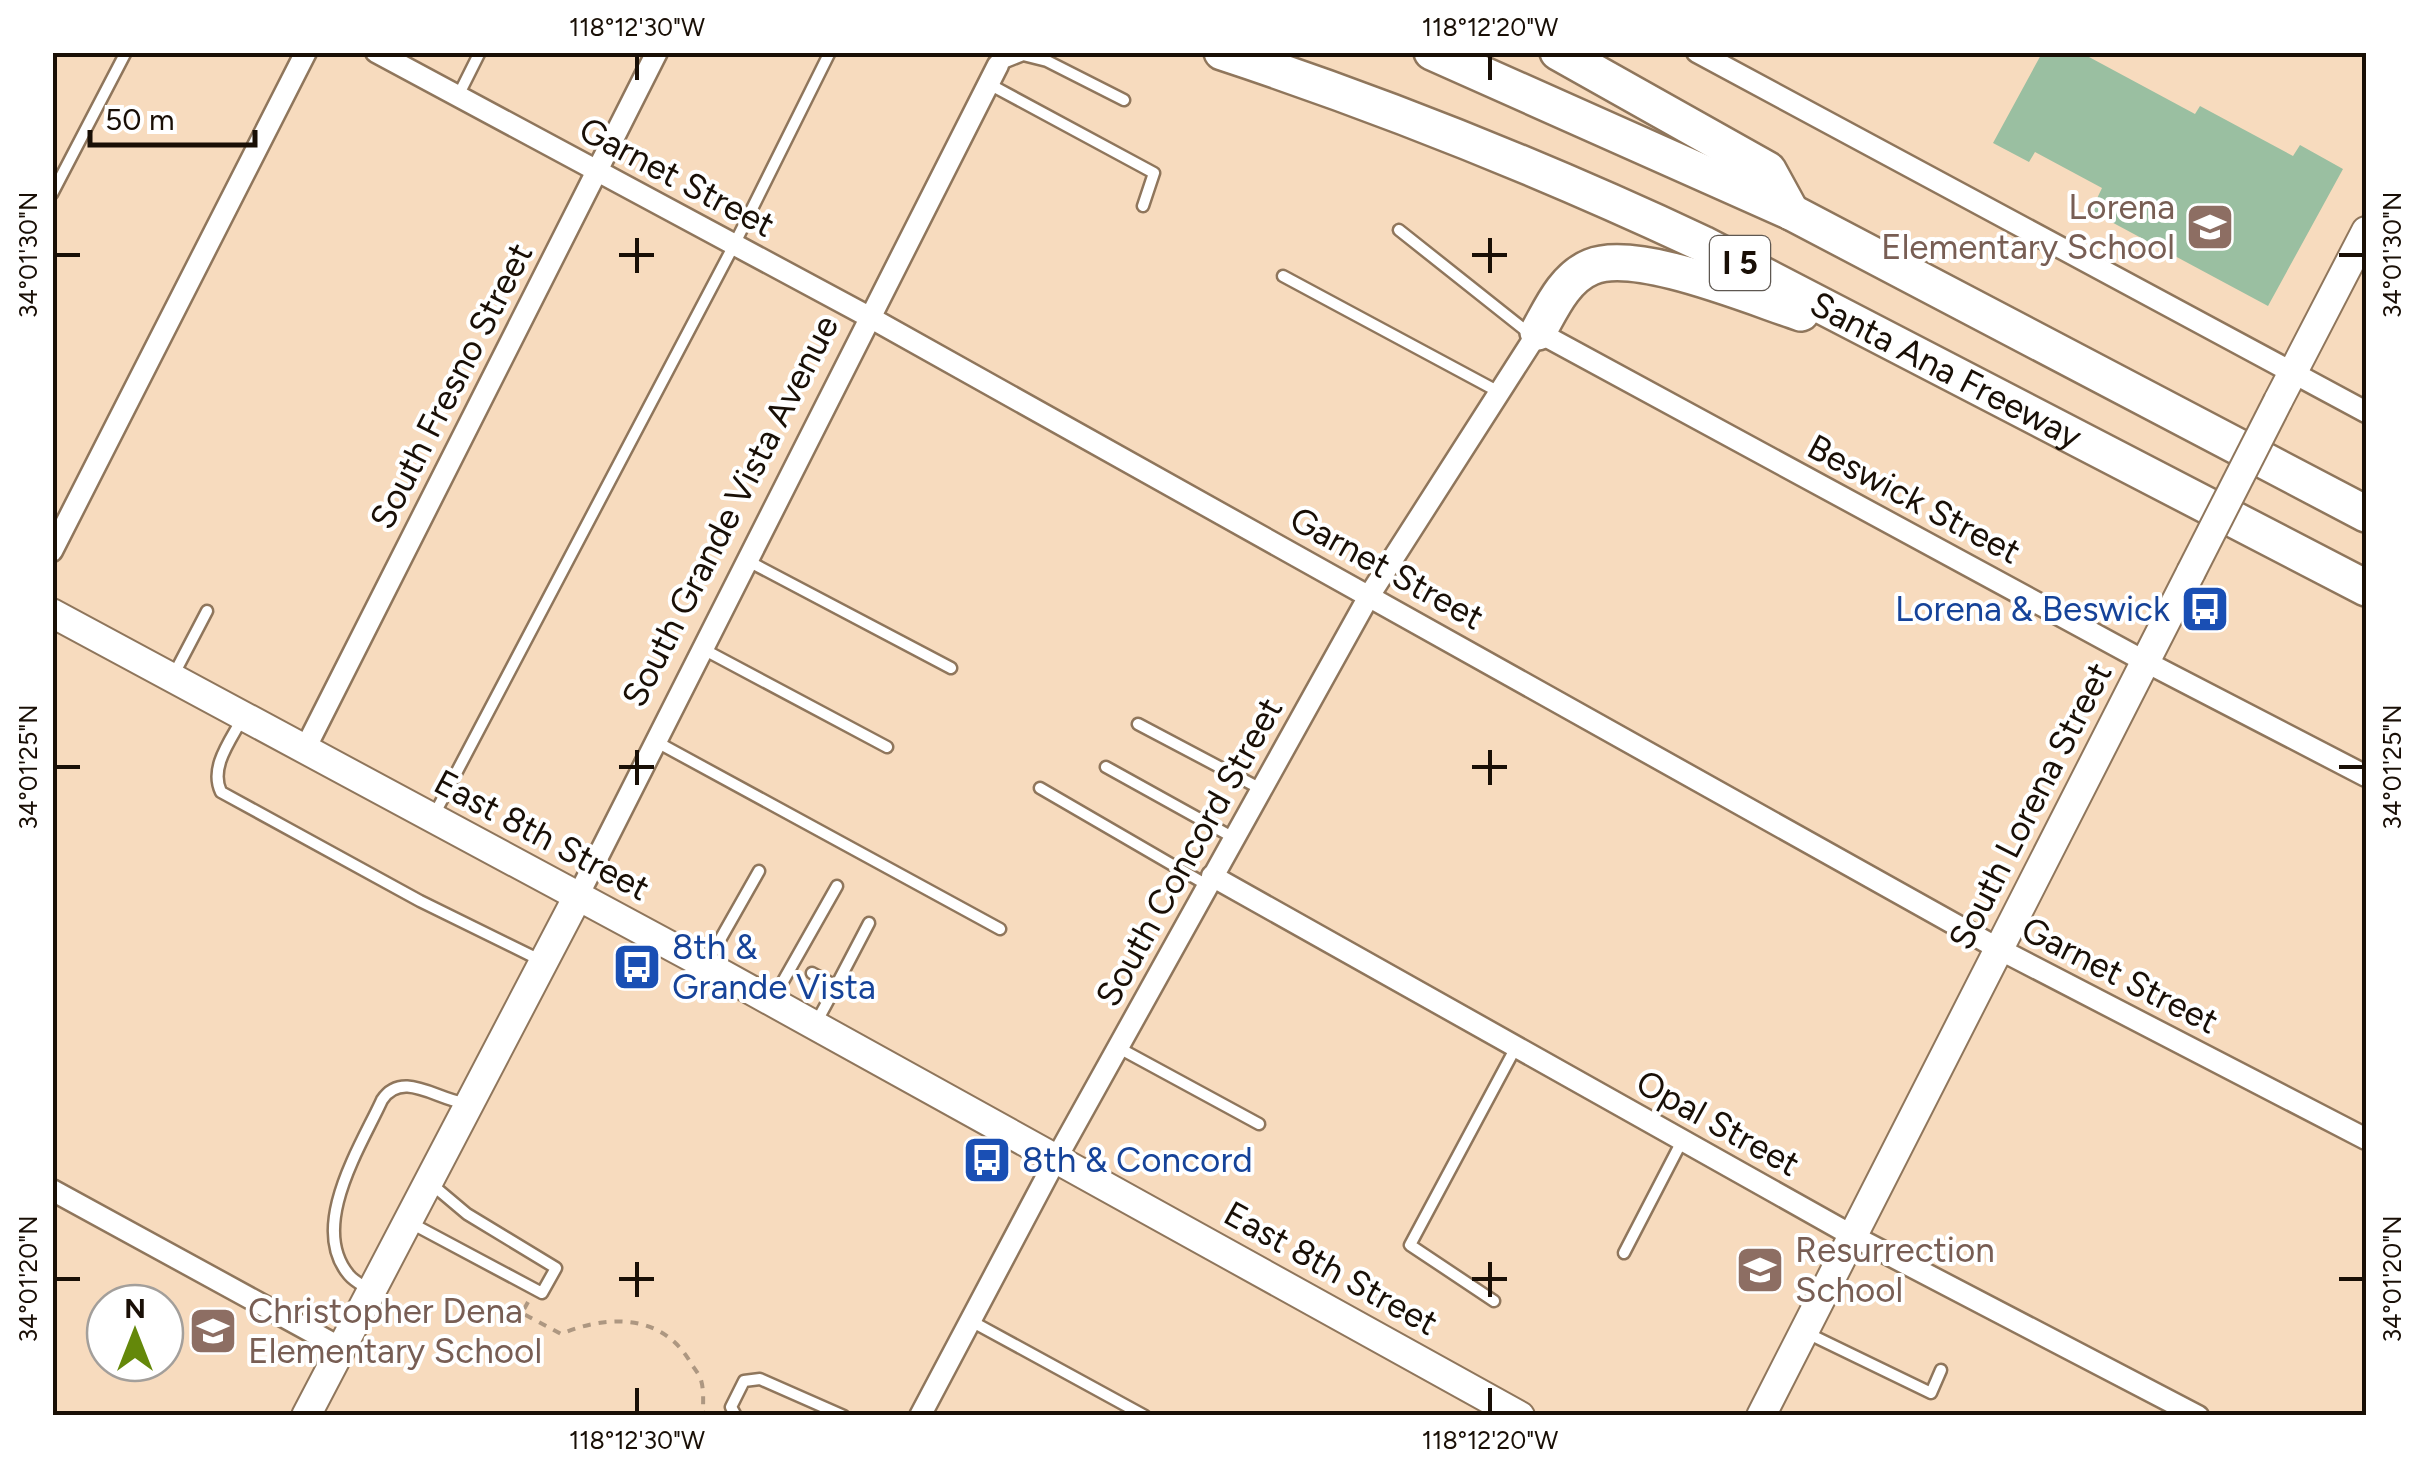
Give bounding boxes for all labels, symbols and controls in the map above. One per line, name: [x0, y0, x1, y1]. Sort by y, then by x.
text: 118°12'30"W: [569, 12, 705, 42]
text: 118°12'20"W: [1422, 12, 1558, 42]
scale bar: [90, 85, 255, 147]
text: 50 m: [105, 101, 174, 138]
street label: Garnet Street: [572, 108, 782, 246]
place label: Lorena Elementary School: [1881, 186, 2175, 268]
text: 34°01'30"N: [13, 192, 43, 318]
text: 34°01'30"N: [2377, 192, 2407, 318]
school or university icon: Lorena Elementary School: [2184, 201, 2236, 253]
street label: South Fresno Street: [361, 236, 541, 536]
road number: I 5: [1710, 236, 1770, 290]
street label: Santa Ana Freeway: [1803, 282, 2089, 458]
street label: South Grande Vista Avenue: [613, 308, 847, 714]
street label: Beswick Street: [1800, 425, 2028, 573]
street label: Garnet Street: [1283, 498, 1491, 638]
bus stop icon: Lorena & Beswick: [2179, 583, 2231, 635]
place label: Lorena & Beswick: [1895, 588, 2170, 630]
street label: South Lorena Street: [1940, 656, 2120, 956]
street label: South Concord Street: [1087, 691, 1291, 1013]
text: 34°01'25"N: [13, 704, 43, 830]
text: 34°01'25"N: [2377, 704, 2407, 830]
street label: East 8th Street: [427, 761, 657, 909]
street label: Garnet Street: [2015, 908, 2225, 1042]
place label: 8th & Grande Vista: [672, 926, 876, 1008]
bus stop icon: 8th & Grande Vista: [611, 941, 663, 993]
street label: Opal Street: [1629, 1061, 1807, 1185]
bus stop icon: 8th & Concord: [961, 1134, 1013, 1186]
place label: 8th & Concord: [1022, 1139, 1253, 1181]
street label: East 8th Street: [1217, 1192, 1445, 1344]
text: 34°01'20"N: [13, 1215, 43, 1343]
text: 34°01'20"N: [2377, 1215, 2407, 1343]
place label: Resurrection School: [1795, 1229, 1995, 1311]
school or university icon: Resurrection School: [1734, 1244, 1786, 1296]
north arrow: [85, 1283, 185, 1383]
place label: Christopher Dena Elementary School: [248, 1290, 542, 1372]
text: N: [124, 1291, 146, 1325]
school or university icon: Christopher Dena Elementary School: [187, 1305, 239, 1357]
text: 118°12'30"W: [569, 1425, 705, 1455]
text: 118°12'20"W: [1422, 1425, 1558, 1455]

